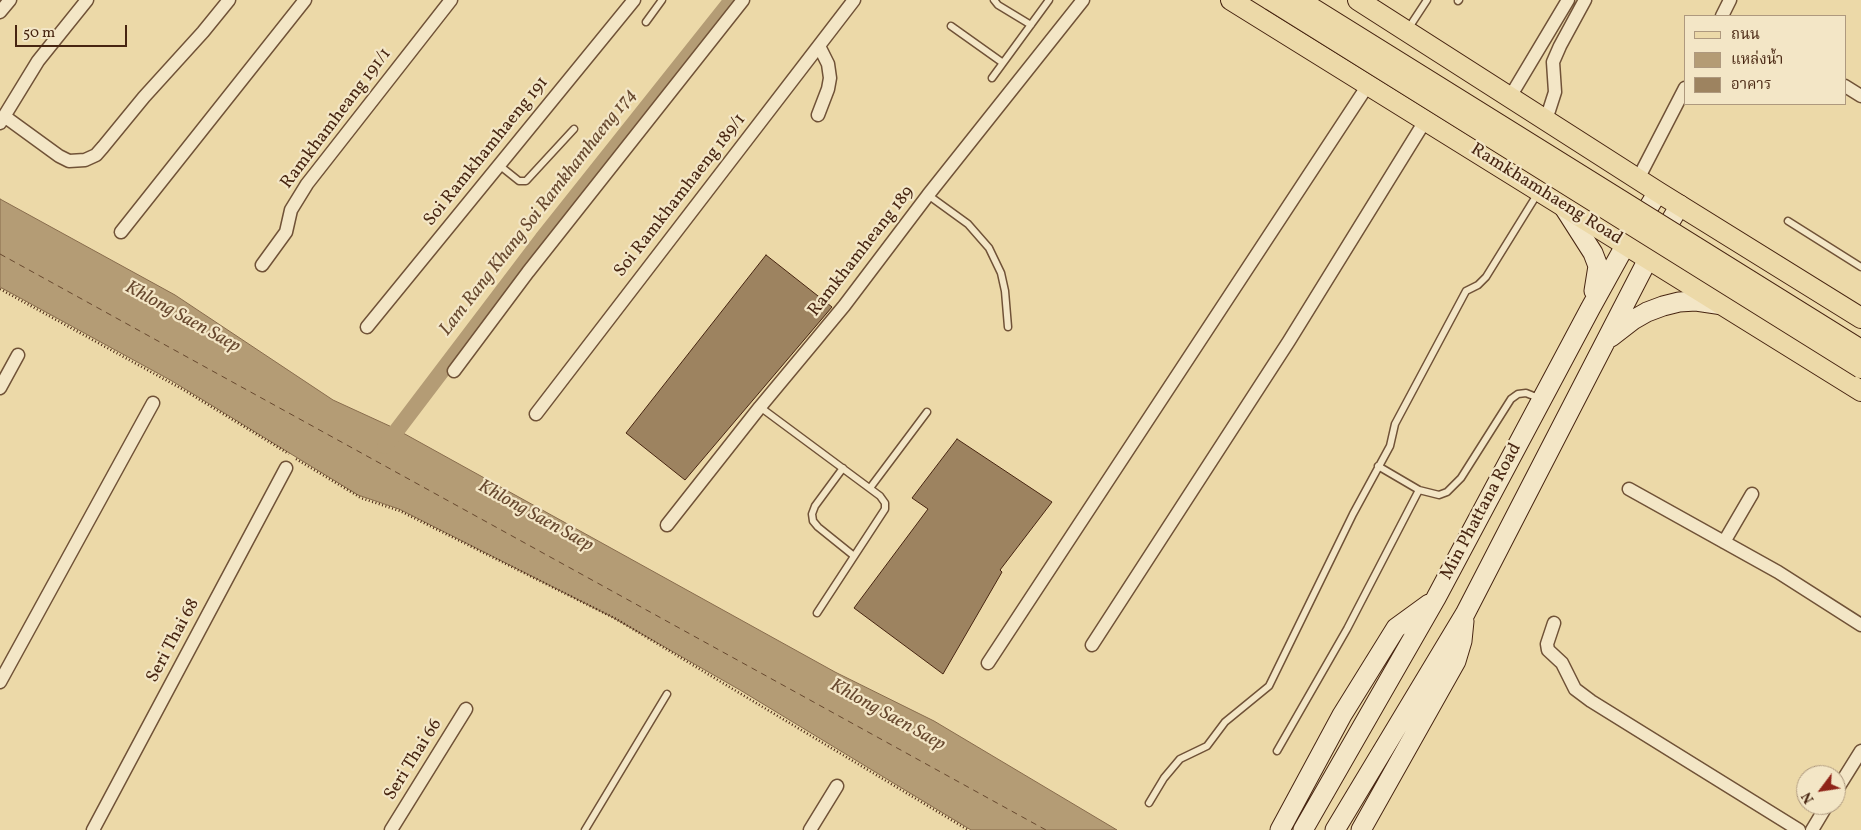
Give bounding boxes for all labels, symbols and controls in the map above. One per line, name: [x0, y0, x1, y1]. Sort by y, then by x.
scale bar: [18, 15, 130, 47]
legend: [1684, 15, 1846, 105]
text: 50 m: [23, 23, 55, 44]
text: ถนน: [1731, 25, 1760, 46]
street label: Ramkhamheang 191/1: [277, 44, 397, 194]
text: แหล่งน้ำ: [1731, 50, 1783, 71]
street label: Soi Ramkhamhaeng 191: [420, 73, 554, 231]
text: อาคาร: [1731, 75, 1771, 96]
water label: Lam Rang Khang Soi Ramkhamhaeng 174: [435, 85, 643, 341]
street label: Soi Ramkhamhaeng 189/1: [610, 110, 752, 282]
street label: Ramkhamhaeng Road: [1466, 139, 1626, 251]
street label: Ramkhamheang 189: [804, 182, 920, 322]
water label: Khlong Saen Saep: [120, 277, 244, 359]
street label: Min Phattana Road: [1437, 440, 1527, 584]
water label: Khlong Saen Saep: [473, 476, 597, 558]
street label: Seri Thai 68: [143, 595, 205, 687]
water label: Khlong Saen Saep: [825, 675, 949, 757]
street label: Seri Thai 66: [380, 715, 448, 805]
north arrow: [1796, 765, 1846, 815]
text: N: [1798, 788, 1819, 807]

